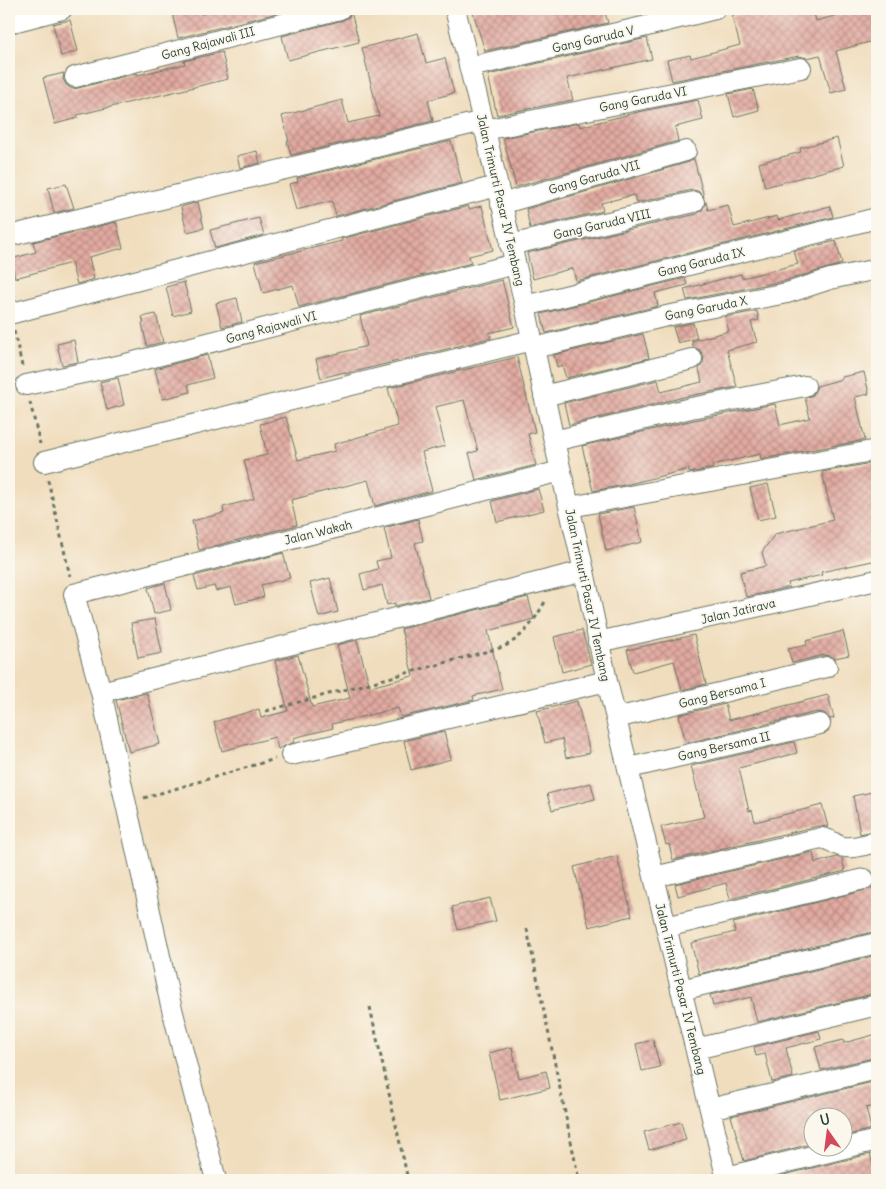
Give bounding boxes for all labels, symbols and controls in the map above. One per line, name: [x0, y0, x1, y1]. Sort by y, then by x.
street label: Gang Garuda V: [551, 22, 636, 56]
street label: Gang Rajawali III: [160, 23, 256, 63]
street label: Gang Garuda VI: [598, 83, 688, 115]
street label: Jalan Trimurti Pasar IV Tembang: [474, 112, 528, 288]
street label: Gang Garuda VII: [547, 157, 641, 197]
street label: Gang Garuda VIII: [552, 206, 652, 242]
street label: Gang Garuda IX: [656, 244, 746, 280]
street label: Gang Garuda X: [664, 293, 749, 323]
street label: Gang Rajawali VI: [224, 308, 318, 346]
street label: Jalan Trimurti Pasar IV Tembang: [562, 507, 614, 683]
street label: Jalan Wakah: [282, 516, 354, 548]
street label: Jalan Jatirava: [699, 595, 777, 627]
street label: Gang Bersama I: [677, 675, 767, 711]
street label: Gang Bersama II: [676, 728, 772, 764]
street label: Jalan Trimurti Pasar IV Tembang: [652, 902, 710, 1076]
north arrow: [804, 1106, 854, 1156]
text: U: [818, 1109, 832, 1129]

